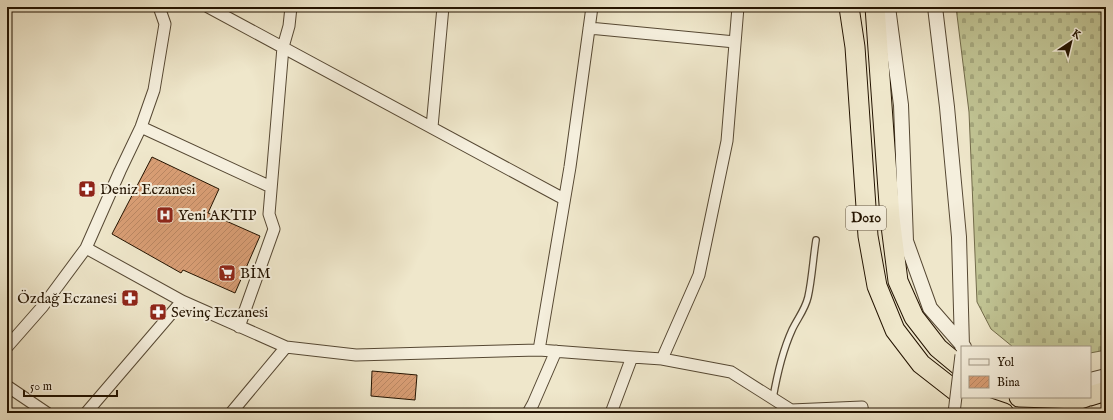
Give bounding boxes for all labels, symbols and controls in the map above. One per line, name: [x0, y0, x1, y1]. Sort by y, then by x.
north arrow: [1051, 22, 1091, 62]
text: K: [1069, 27, 1084, 43]
pharmacy icon: Deniz Eczanesi: [77, 179, 97, 199]
place label: Deniz Eczanesi: [100, 180, 196, 199]
hospital icon: Yeni AKTIP: [155, 205, 175, 225]
place label: Yeni AKTIP: [178, 206, 257, 225]
road number: D010: [846, 206, 886, 230]
supermarket icon: BİM: [217, 263, 237, 283]
place label: BİM: [240, 264, 270, 283]
pharmacy icon: Özdağ Eczanesi: [120, 288, 140, 308]
place label: Özdağ Eczanesi: [17, 289, 117, 308]
pharmacy icon: Sevinç Eczanesi: [148, 302, 168, 322]
place label: Sevinç Eczanesi: [171, 303, 268, 322]
legend: [961, 346, 1091, 398]
text: Yol: [997, 355, 1015, 370]
scale bar: [24, 372, 117, 398]
text: Bina: [997, 375, 1021, 390]
text: 50 m: [30, 379, 52, 394]

